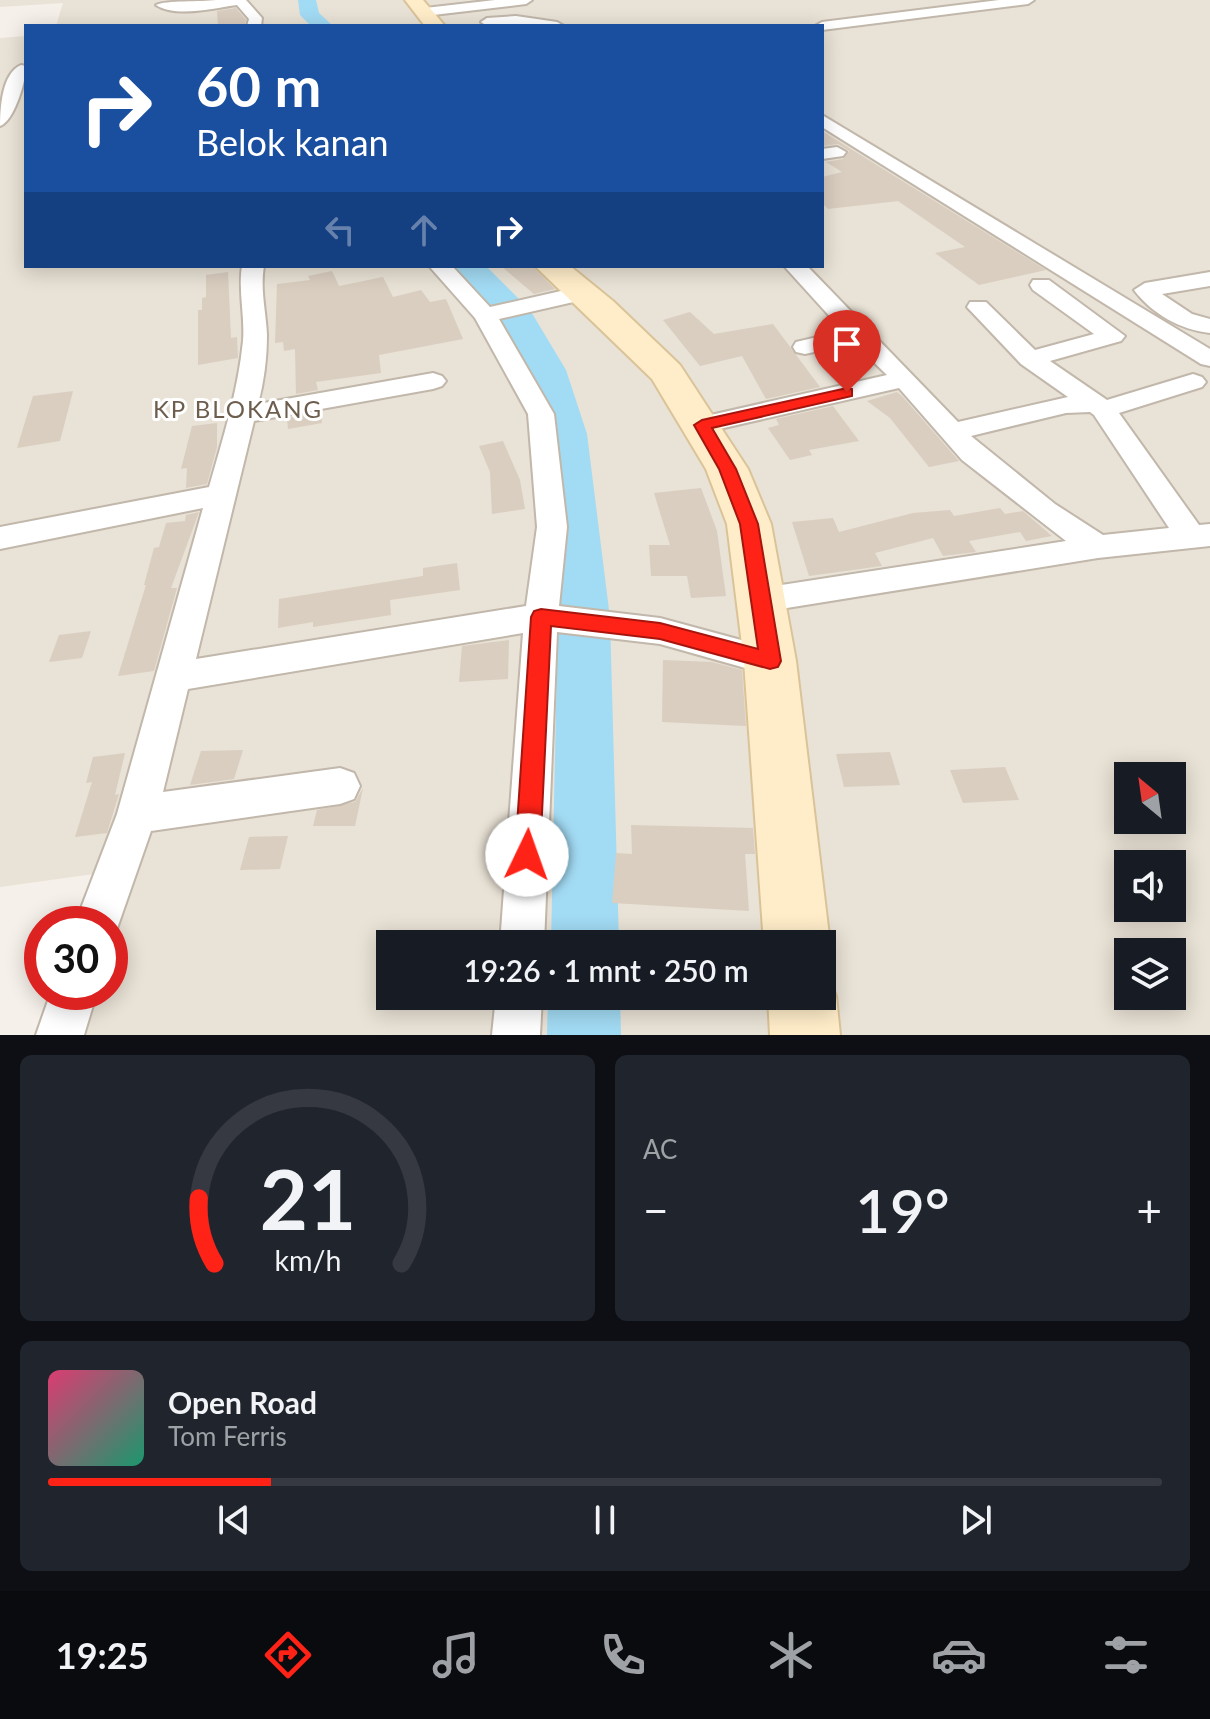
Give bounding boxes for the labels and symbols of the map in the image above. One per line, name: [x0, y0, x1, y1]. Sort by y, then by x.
pin: [813, 310, 881, 392]
district label: KP BLOKANG: [153, 394, 323, 423]
north arrow: [1114, 762, 1186, 834]
position arrow: [485, 813, 569, 897]
speed limit sign: 30: [24, 906, 128, 1010]

